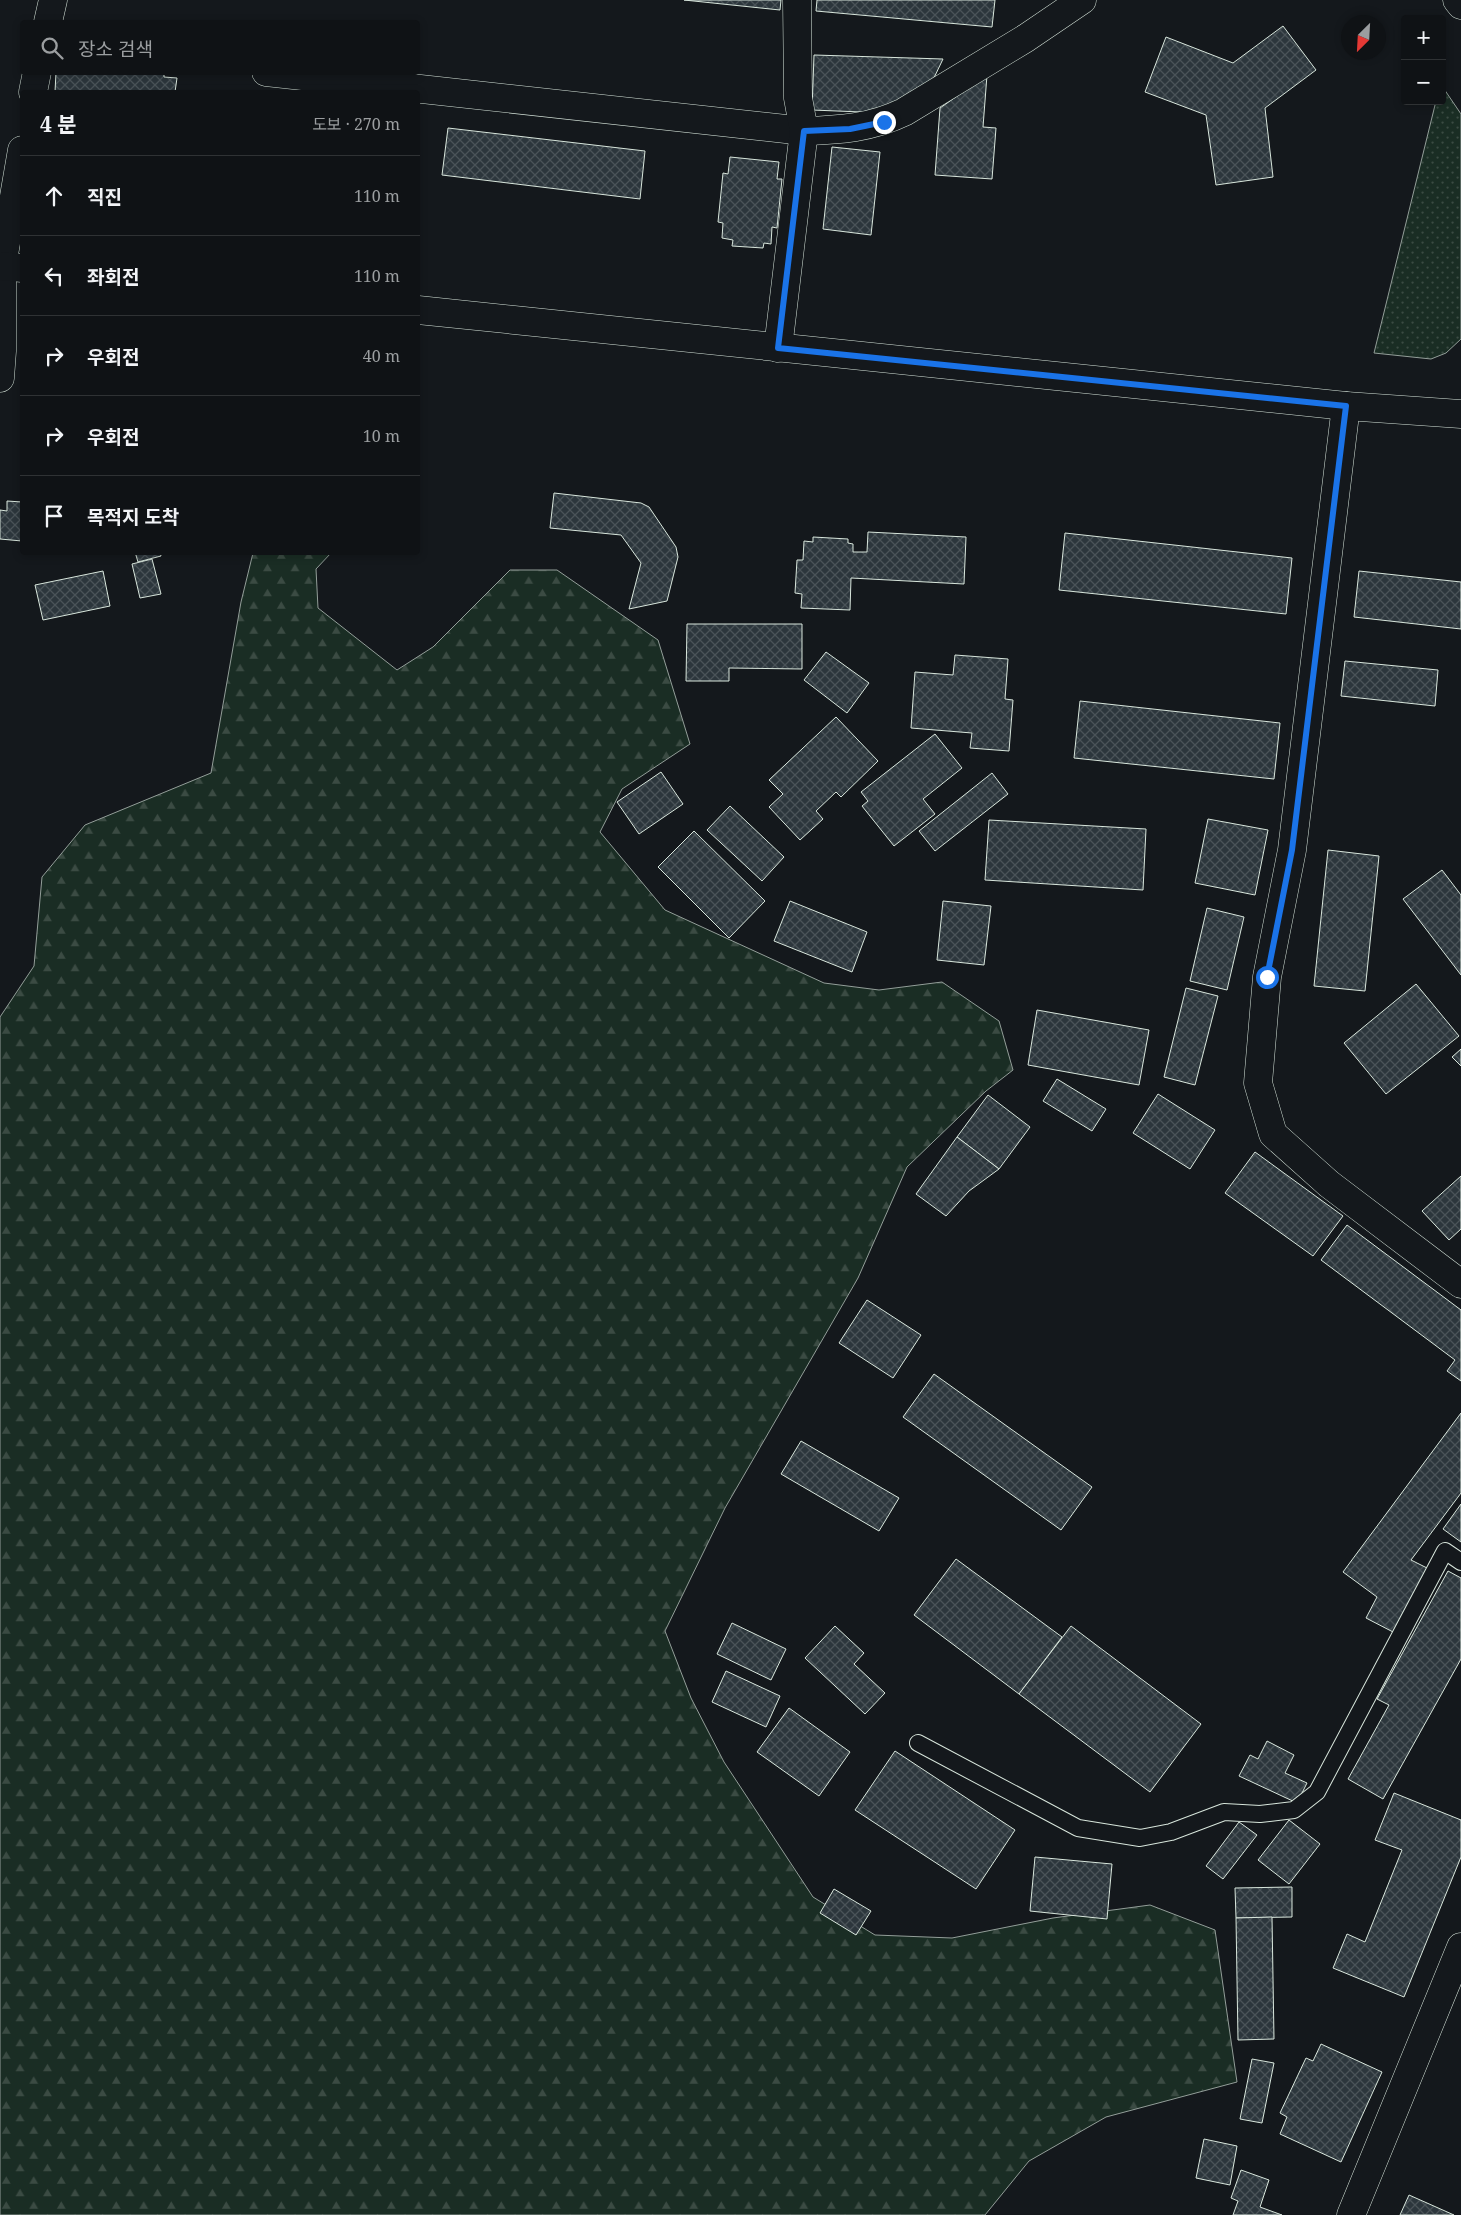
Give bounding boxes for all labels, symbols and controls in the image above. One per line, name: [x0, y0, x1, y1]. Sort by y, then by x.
north arrow: [1341, 15, 1386, 60]
map controls: [1401, 15, 1446, 105]
button: +: [1401, 15, 1446, 60]
search box: [20, 20, 420, 75]
icon: search: [38, 34, 66, 62]
text: 장소 검색: [78, 36, 153, 62]
button: −: [1401, 60, 1446, 105]
text: 4 분: [40, 110, 77, 138]
route end: [873, 111, 896, 134]
text: 도보 · 270 m: [312, 113, 400, 135]
icon: ahead: [40, 182, 68, 210]
text: 직진: [87, 184, 122, 210]
text: 110 m: [354, 185, 400, 207]
icon: left: [40, 262, 68, 290]
text: 좌회전: [87, 264, 139, 290]
text: 110 m: [354, 265, 400, 287]
icon: right: [40, 342, 68, 370]
text: 우회전: [87, 344, 139, 370]
text: 40 m: [363, 345, 400, 367]
icon: right: [40, 422, 68, 450]
text: 우회전: [87, 424, 139, 450]
text: 10 m: [363, 425, 400, 447]
icon: arrive: [40, 502, 68, 530]
text: 목적지 도착: [87, 504, 179, 530]
route start: [1256, 966, 1279, 989]

